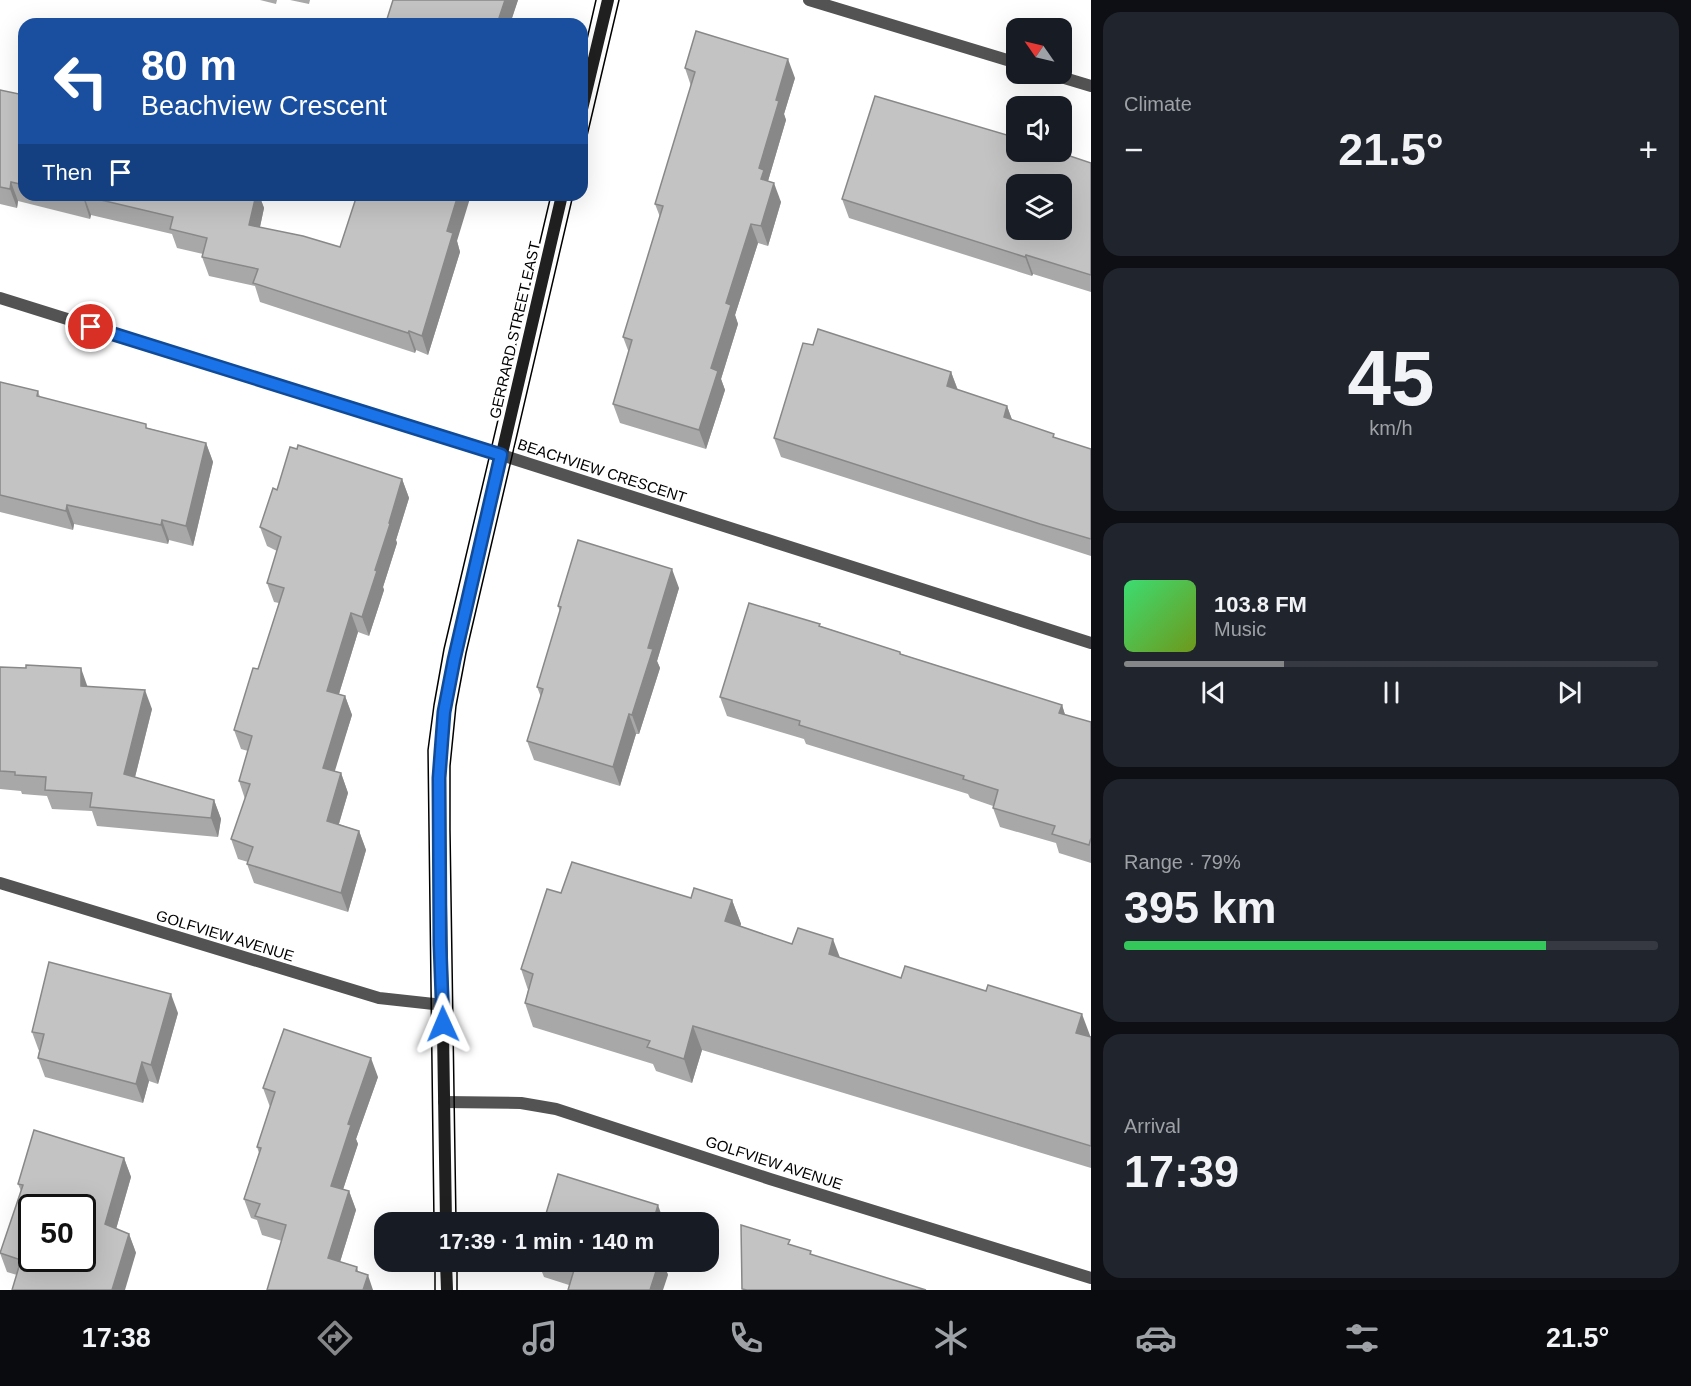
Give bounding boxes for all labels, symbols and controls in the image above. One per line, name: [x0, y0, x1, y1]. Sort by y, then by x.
north arrow: [1006, 18, 1072, 84]
map controls: [1006, 18, 1072, 240]
icon: left: [42, 42, 120, 120]
text: 80 m: [141, 42, 237, 89]
text: Beachview Crescent: [141, 91, 387, 121]
text: Climate: [1124, 93, 1192, 115]
button: sound: [1006, 96, 1072, 162]
text: 21.5°: [1338, 124, 1444, 175]
text: −: [1124, 131, 1143, 168]
text: +: [1639, 131, 1658, 168]
icon: arrive: [104, 156, 137, 189]
text: Then: [42, 160, 92, 185]
button: layers: [1006, 174, 1072, 240]
street label: GERRARD STREET EAST: [486, 240, 543, 420]
pin: [65, 301, 116, 352]
icon: arrive: [74, 310, 107, 343]
text: 45: [1348, 334, 1434, 422]
text: km/h: [1369, 417, 1413, 439]
street label: BEACHVIEW CRESCENT: [516, 435, 689, 506]
text: 103.8 FM: [1214, 592, 1307, 617]
text: Music: [1214, 618, 1266, 640]
icon: previous: [1197, 676, 1230, 709]
icon: pause: [1375, 676, 1408, 709]
icon: next: [1553, 676, 1586, 709]
text: Range · 79%: [1124, 851, 1241, 873]
text: 395 km: [1124, 882, 1277, 933]
street label: GOLFVIEW AVENUE: [154, 906, 296, 965]
position arrow: [411, 992, 475, 1056]
text: Arrival: [1124, 1115, 1181, 1137]
street label: GOLFVIEW AVENUE: [703, 1132, 845, 1193]
text: 17:39: [1124, 1146, 1239, 1197]
speed limit sign: 50: [18, 1194, 96, 1272]
text: 17:39 · 1 min · 140 m: [439, 1229, 654, 1254]
icon: directions: [314, 1317, 356, 1359]
icon: music: [519, 1317, 561, 1359]
icon: phone: [725, 1317, 767, 1359]
icon: climate: [930, 1317, 972, 1359]
icon: car: [1135, 1317, 1177, 1359]
icon: filters: [1341, 1317, 1383, 1359]
text: 17:38: [82, 1323, 151, 1353]
text: 21.5°: [1546, 1323, 1609, 1353]

